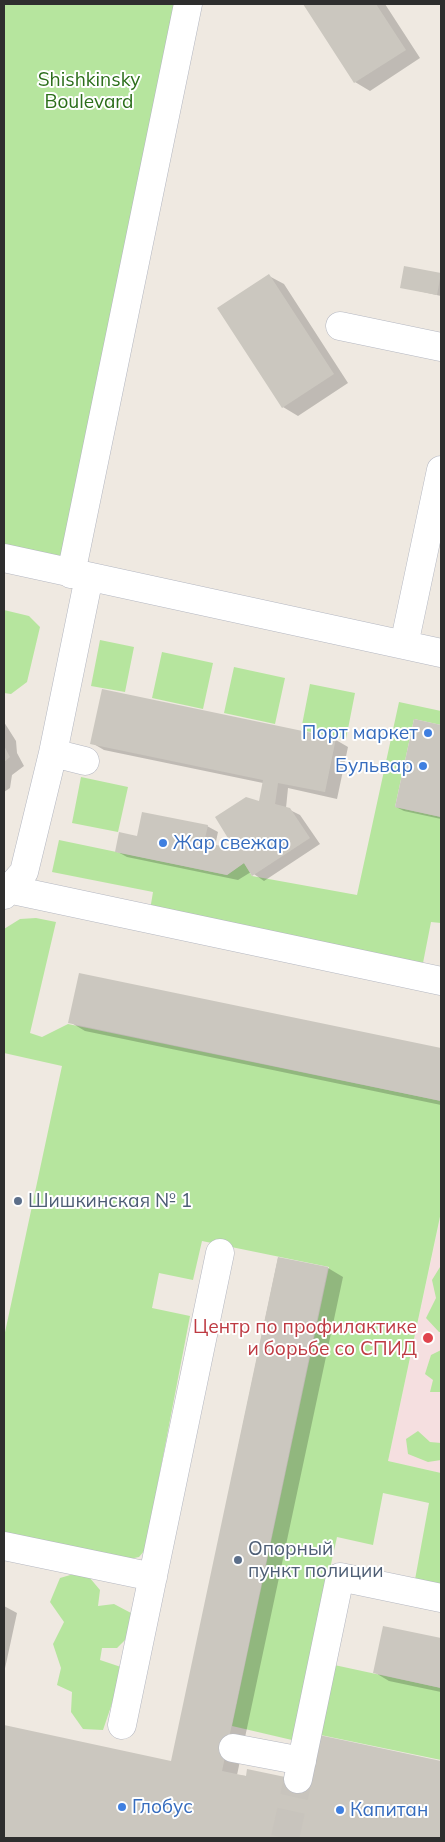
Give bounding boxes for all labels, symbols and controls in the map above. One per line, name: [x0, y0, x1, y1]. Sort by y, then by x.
park label: Shishkinsky Boulevard: [38, 69, 140, 113]
place label: Порт маркет: [302, 722, 418, 744]
marker: Порт маркет: [422, 727, 434, 739]
place label: Бульвар: [335, 755, 413, 777]
marker: Бульвар: [417, 760, 429, 772]
place label: Жар свежар: [173, 832, 289, 854]
marker: Жар свежар: [157, 837, 169, 849]
place label: Шишкинская № 1: [28, 1190, 192, 1212]
marker: Шишкинская № 1: [12, 1195, 24, 1207]
place label: Центр по профилактике и борьбе со СПИД: [193, 1316, 417, 1360]
marker: Центр по профилактике и борьбе со СПИД: [421, 1331, 435, 1345]
place label: Опорный пункт полиции: [248, 1538, 384, 1582]
marker: Опорный пункт полиции: [232, 1554, 244, 1566]
place label: Глобус: [132, 1796, 193, 1818]
place label: Капитан: [350, 1799, 428, 1821]
marker: Глобус: [116, 1801, 128, 1813]
marker: Капитан: [334, 1804, 346, 1816]

